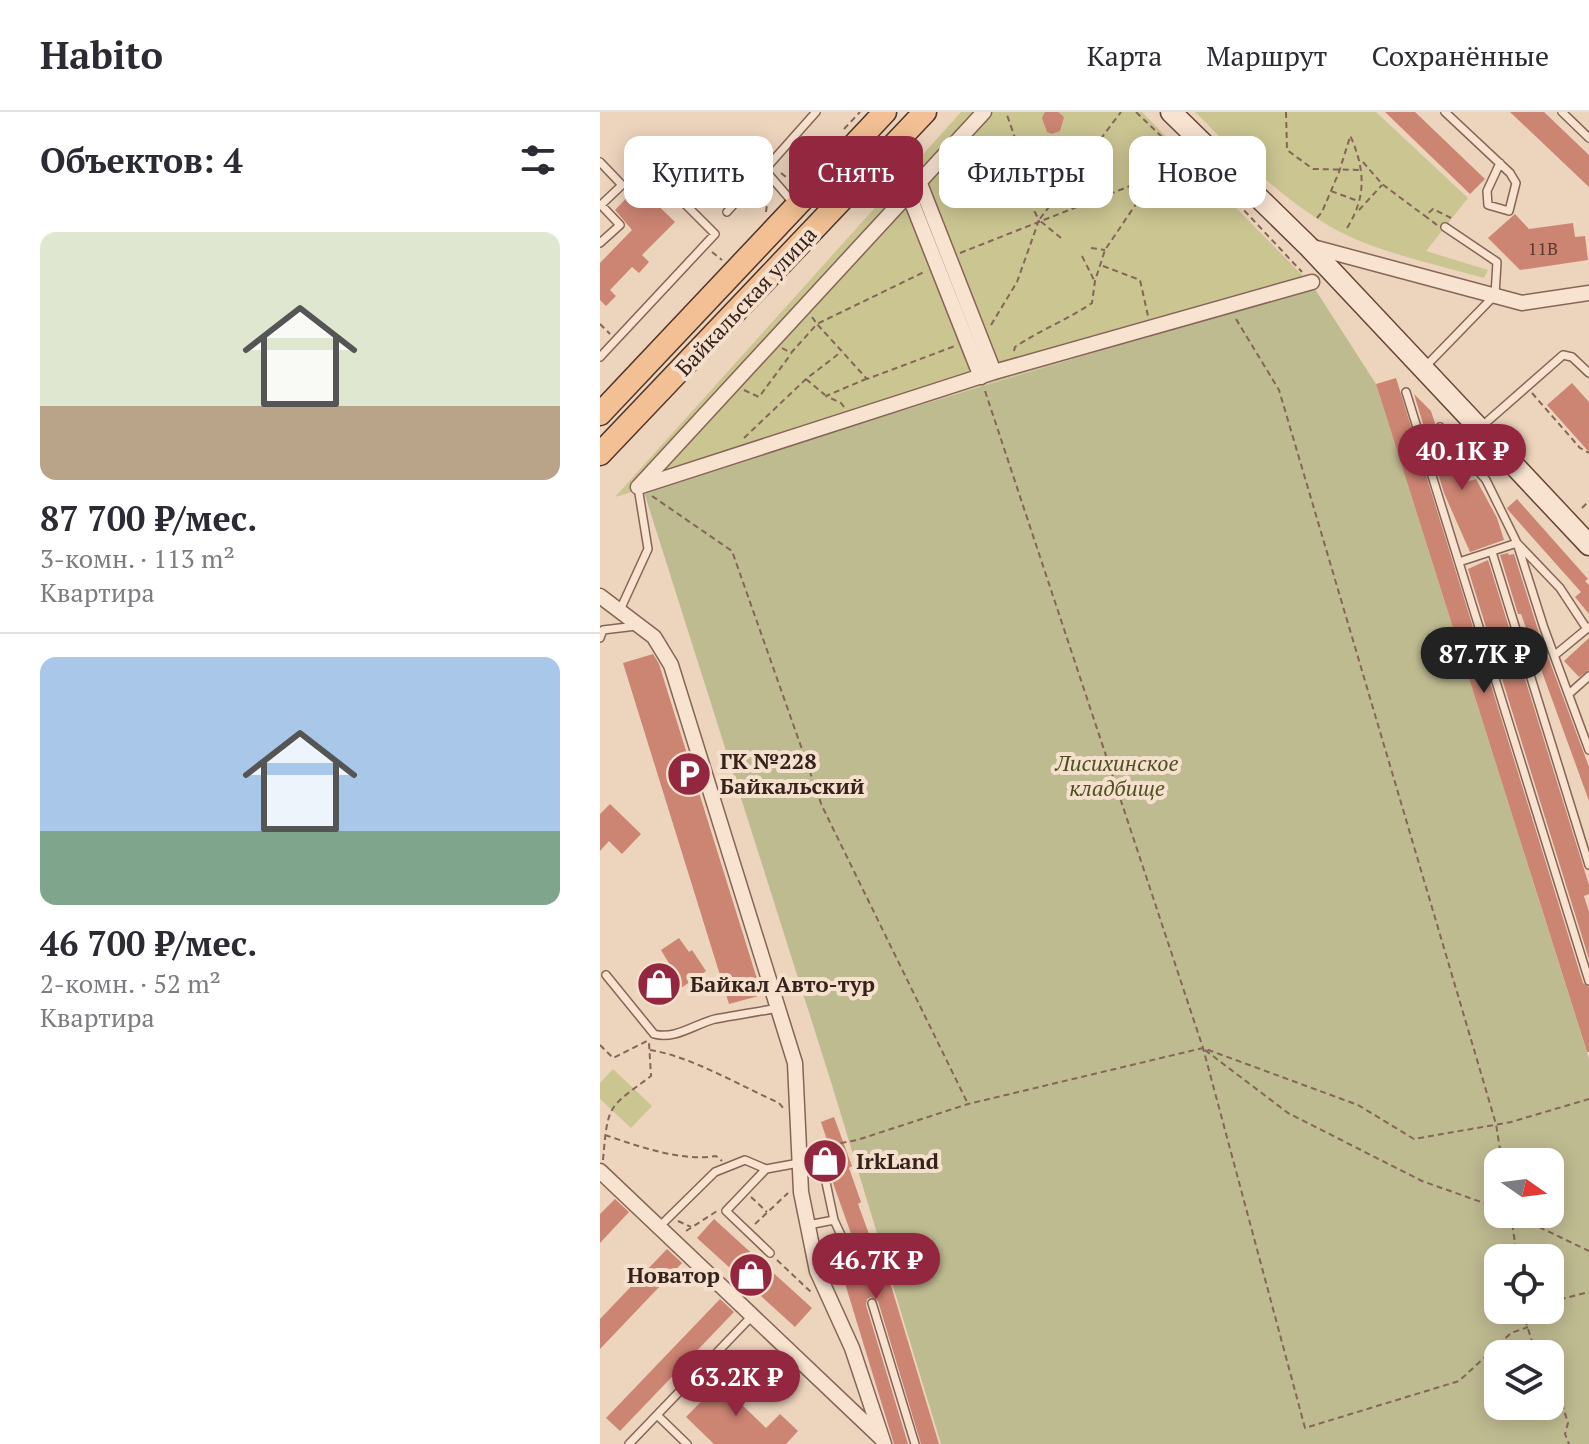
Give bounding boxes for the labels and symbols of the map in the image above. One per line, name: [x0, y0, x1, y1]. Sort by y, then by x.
street label: Байкальская улица: [669, 220, 823, 382]
house number: 11В: [1528, 236, 1558, 260]
pin: 40.1K ₽: [1388, 424, 1536, 492]
pin: 87.7K ₽: [1410, 627, 1558, 695]
place label: ГК №228 Байкальский: [720, 746, 865, 800]
park label: Лисихинское кладбище: [1054, 748, 1179, 802]
parking icon: ГК №228 Байкальский: [665, 750, 713, 798]
shop icon: Байкал Авто-тур: [635, 960, 683, 1008]
place label: Байкал Авто-тур: [690, 969, 875, 998]
shop icon: IrkLand: [801, 1137, 849, 1185]
place label: IrkLand: [856, 1146, 939, 1175]
north arrow: [1484, 1148, 1564, 1228]
pin: 46.7K ₽: [802, 1233, 950, 1301]
shop icon: Новатор: [727, 1251, 775, 1299]
place label: Новатор: [627, 1260, 720, 1289]
pin: 63.2K ₽: [662, 1350, 810, 1418]

